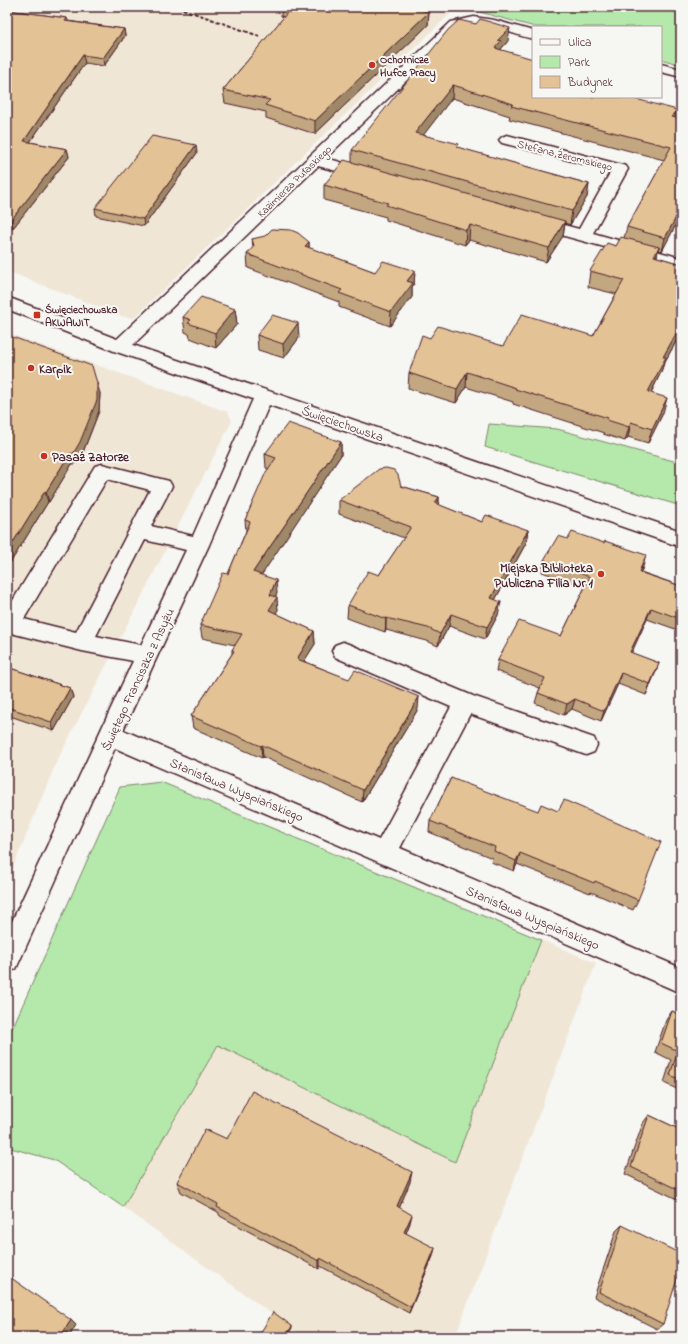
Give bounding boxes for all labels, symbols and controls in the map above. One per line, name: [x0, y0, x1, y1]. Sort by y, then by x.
legend: [532, 26, 662, 98]
text: Ulica: [568, 34, 592, 52]
place label: Ochotnicze Hufce Pracy: [380, 52, 436, 82]
text: Park: [568, 54, 590, 72]
marker: Ochotnicze Hufce Pracy: [367, 60, 377, 70]
text: Budynek: [567, 74, 614, 93]
street label: Stefana Żeromskiego: [515, 136, 614, 177]
street label: Kazimierza Pułaskiego: [254, 142, 337, 222]
place label: Święciechowska AKWAWIT: [45, 302, 117, 331]
marker: Święciechowska AKWAWIT: [32, 310, 42, 320]
place label: Karpik: [39, 360, 72, 379]
marker: Karpik: [26, 363, 36, 373]
street label: Święciechowska: [299, 402, 386, 447]
place label: Pasaż Zatorze: [52, 448, 130, 467]
marker: Pasaż Zatorze: [39, 451, 49, 461]
place label: Miejska Biblioteka Publiczna Filia Nr 1: [494, 559, 594, 593]
marker: Miejska Biblioteka Publiczna Filia Nr 1: [596, 569, 606, 579]
street label: Świętego Franciszka z Asyżu: [97, 605, 181, 755]
street label: Stanisława Wyspiańskiego: [166, 754, 306, 828]
street label: Stanisława Wyspiańskiego: [462, 882, 602, 956]

